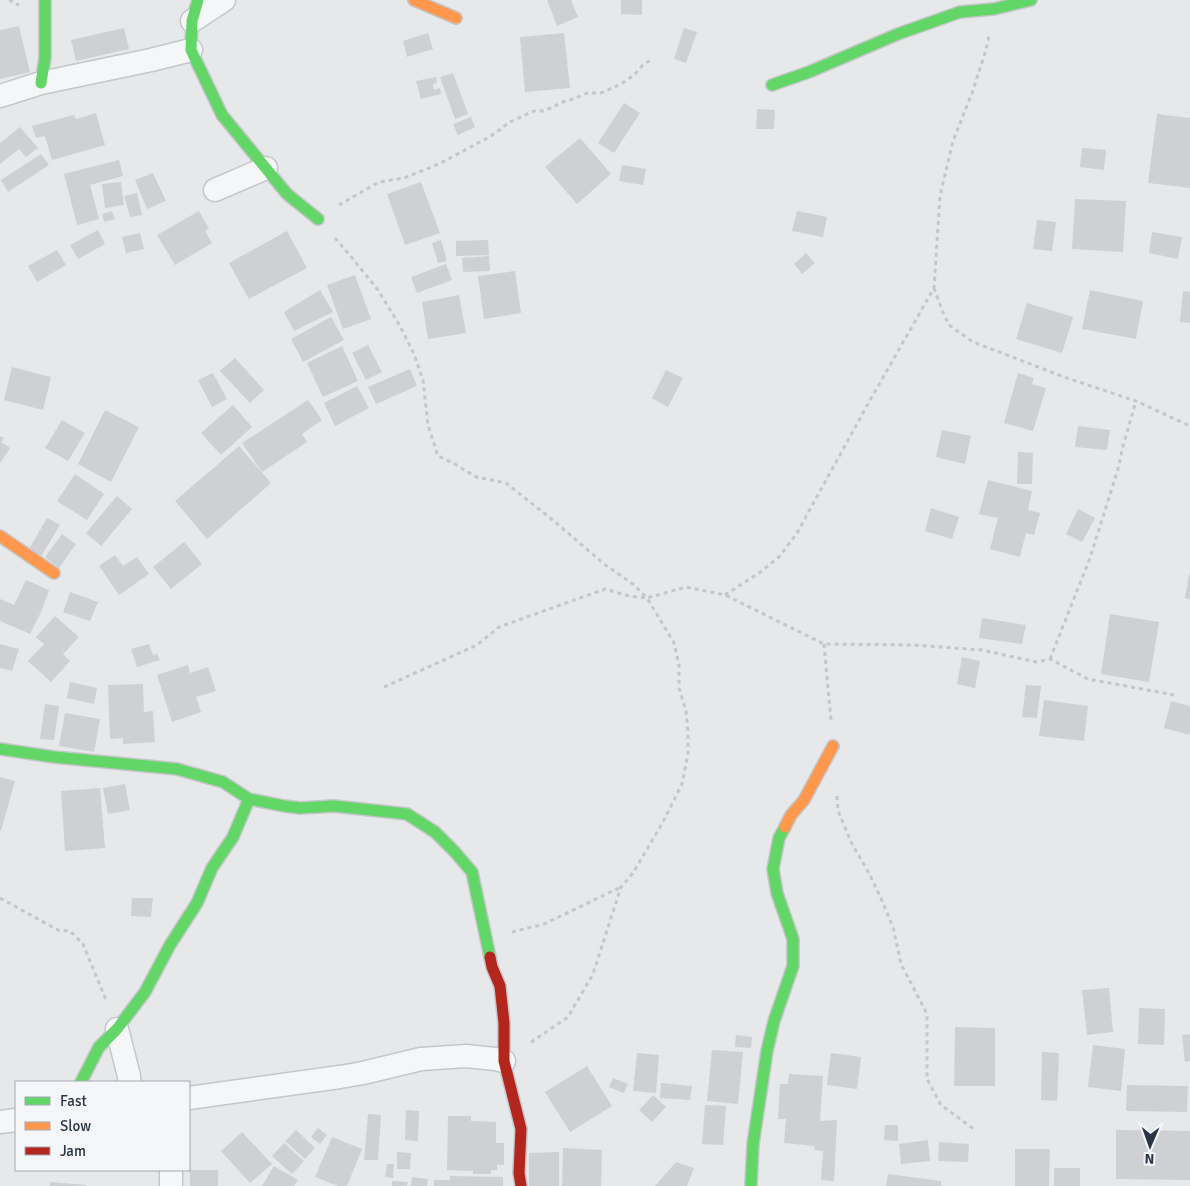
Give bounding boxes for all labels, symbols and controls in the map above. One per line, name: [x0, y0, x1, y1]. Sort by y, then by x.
legend: [15, 1081, 190, 1171]
text: Fast: [60, 1092, 87, 1110]
text: Slow: [60, 1117, 91, 1135]
north arrow: [1125, 1121, 1175, 1171]
text: Jam: [60, 1142, 86, 1160]
text: N: [1144, 1150, 1155, 1167]

